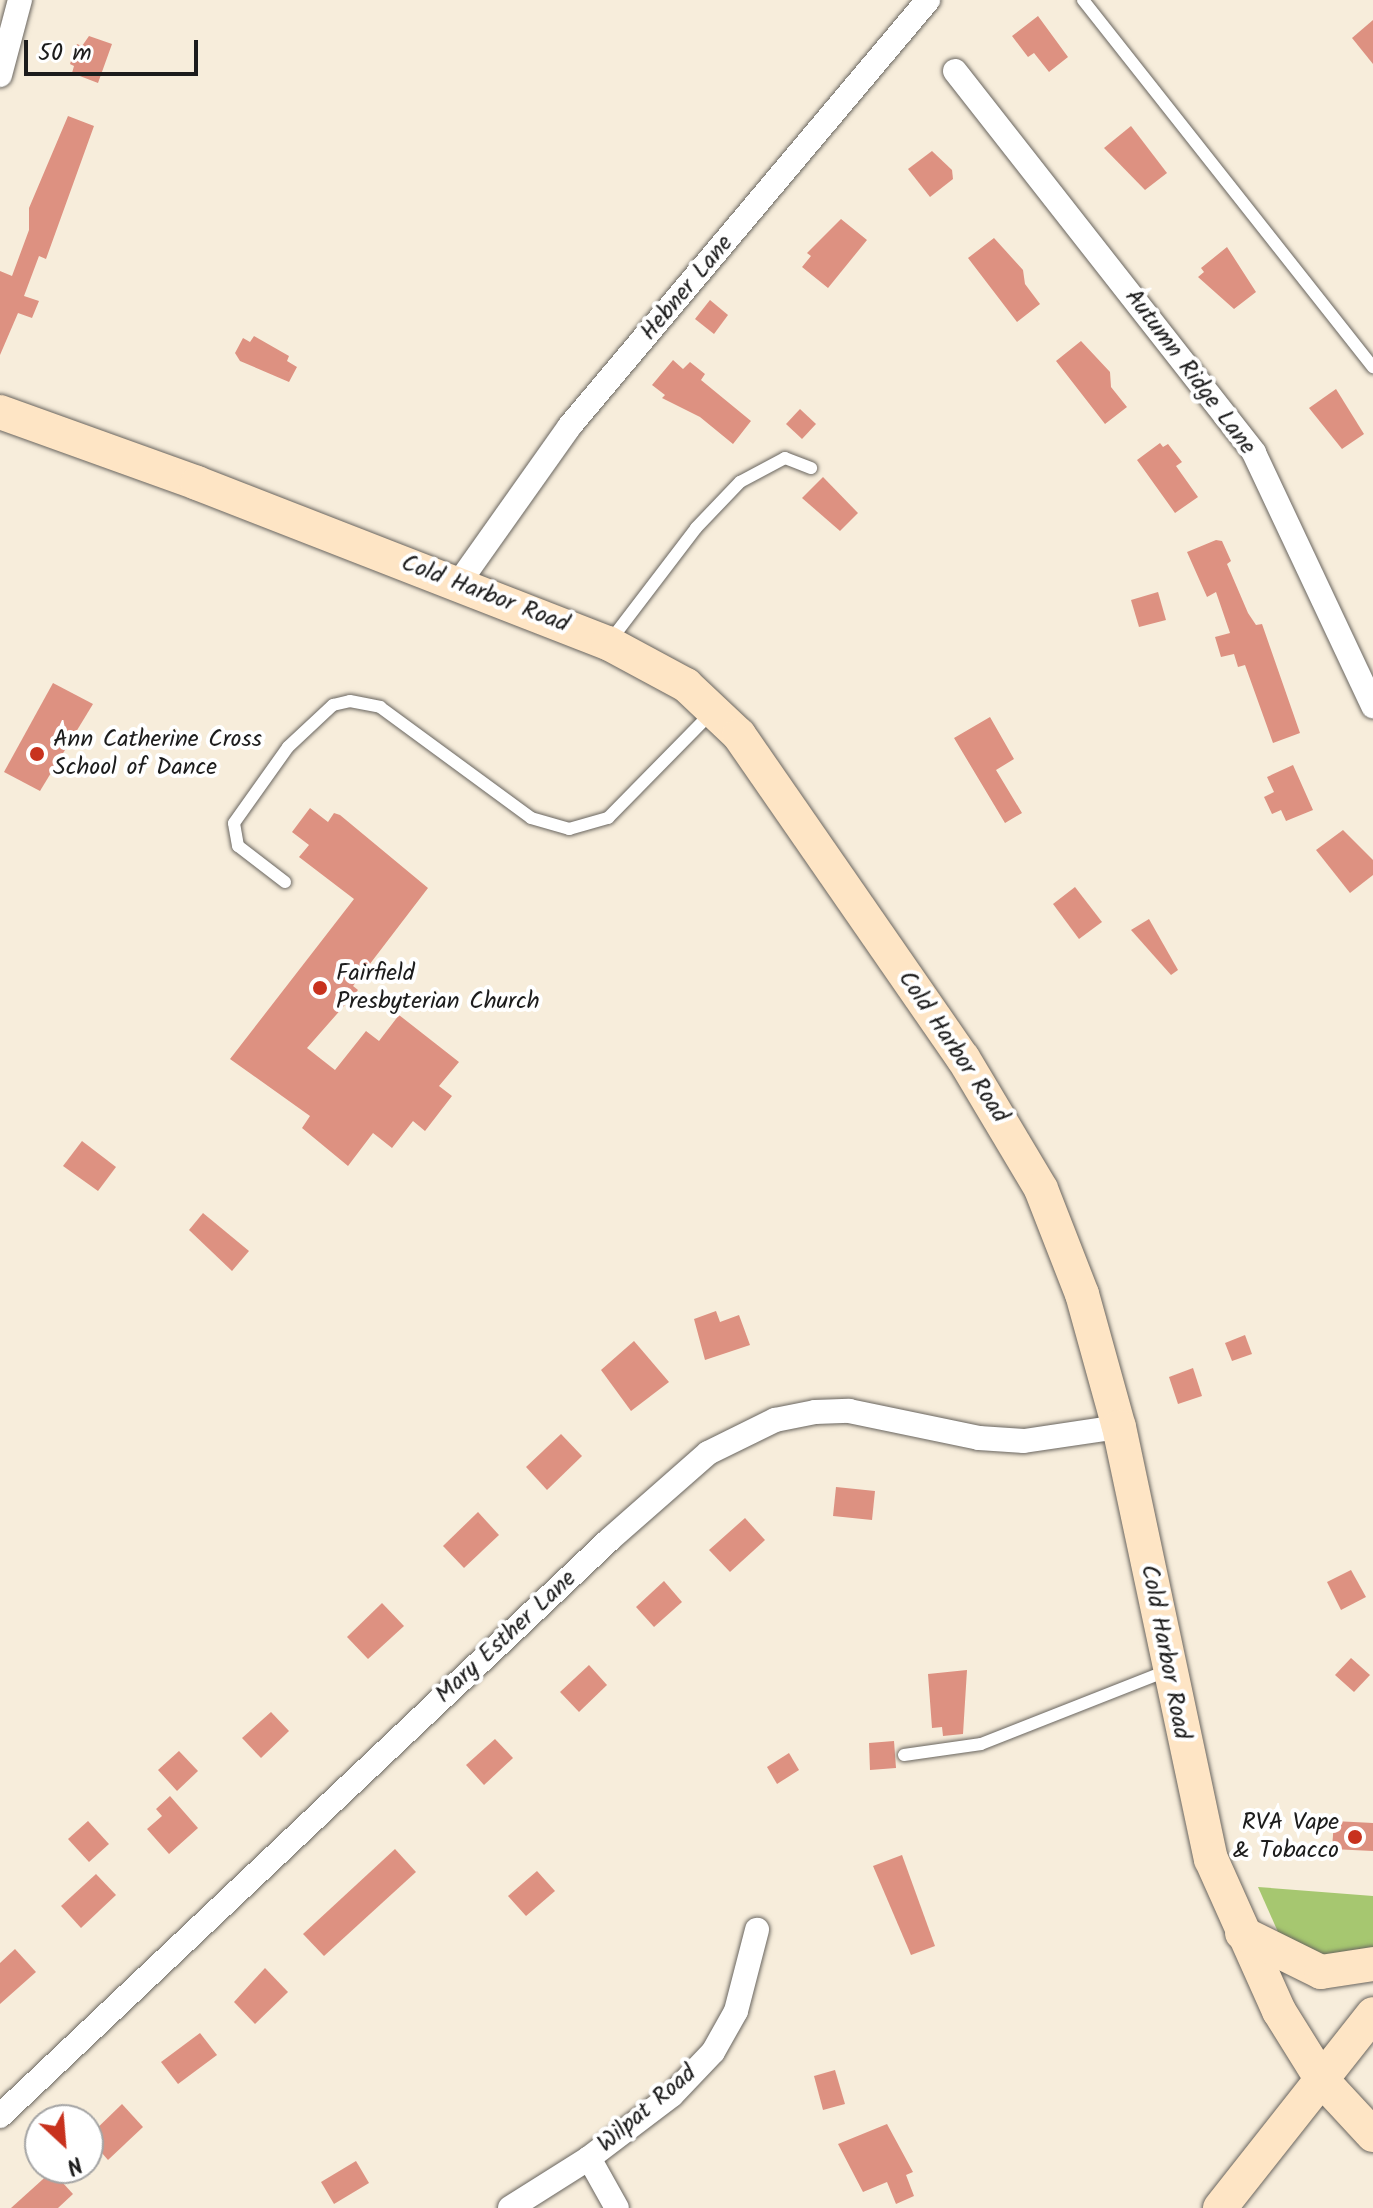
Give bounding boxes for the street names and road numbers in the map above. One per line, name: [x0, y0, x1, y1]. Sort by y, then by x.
street label: Hebner Lane: [635, 229, 739, 347]
street label: Autumn Ridge Lane: [1118, 283, 1262, 461]
street label: Cold Harbor Road: [397, 549, 573, 639]
street label: Cold Harbor Road: [892, 966, 1014, 1128]
street label: Cold Harbor Road: [1134, 1562, 1196, 1742]
street label: Mary Esther Lane: [430, 1564, 582, 1710]
street label: Wilpat Road: [592, 2059, 702, 2159]

